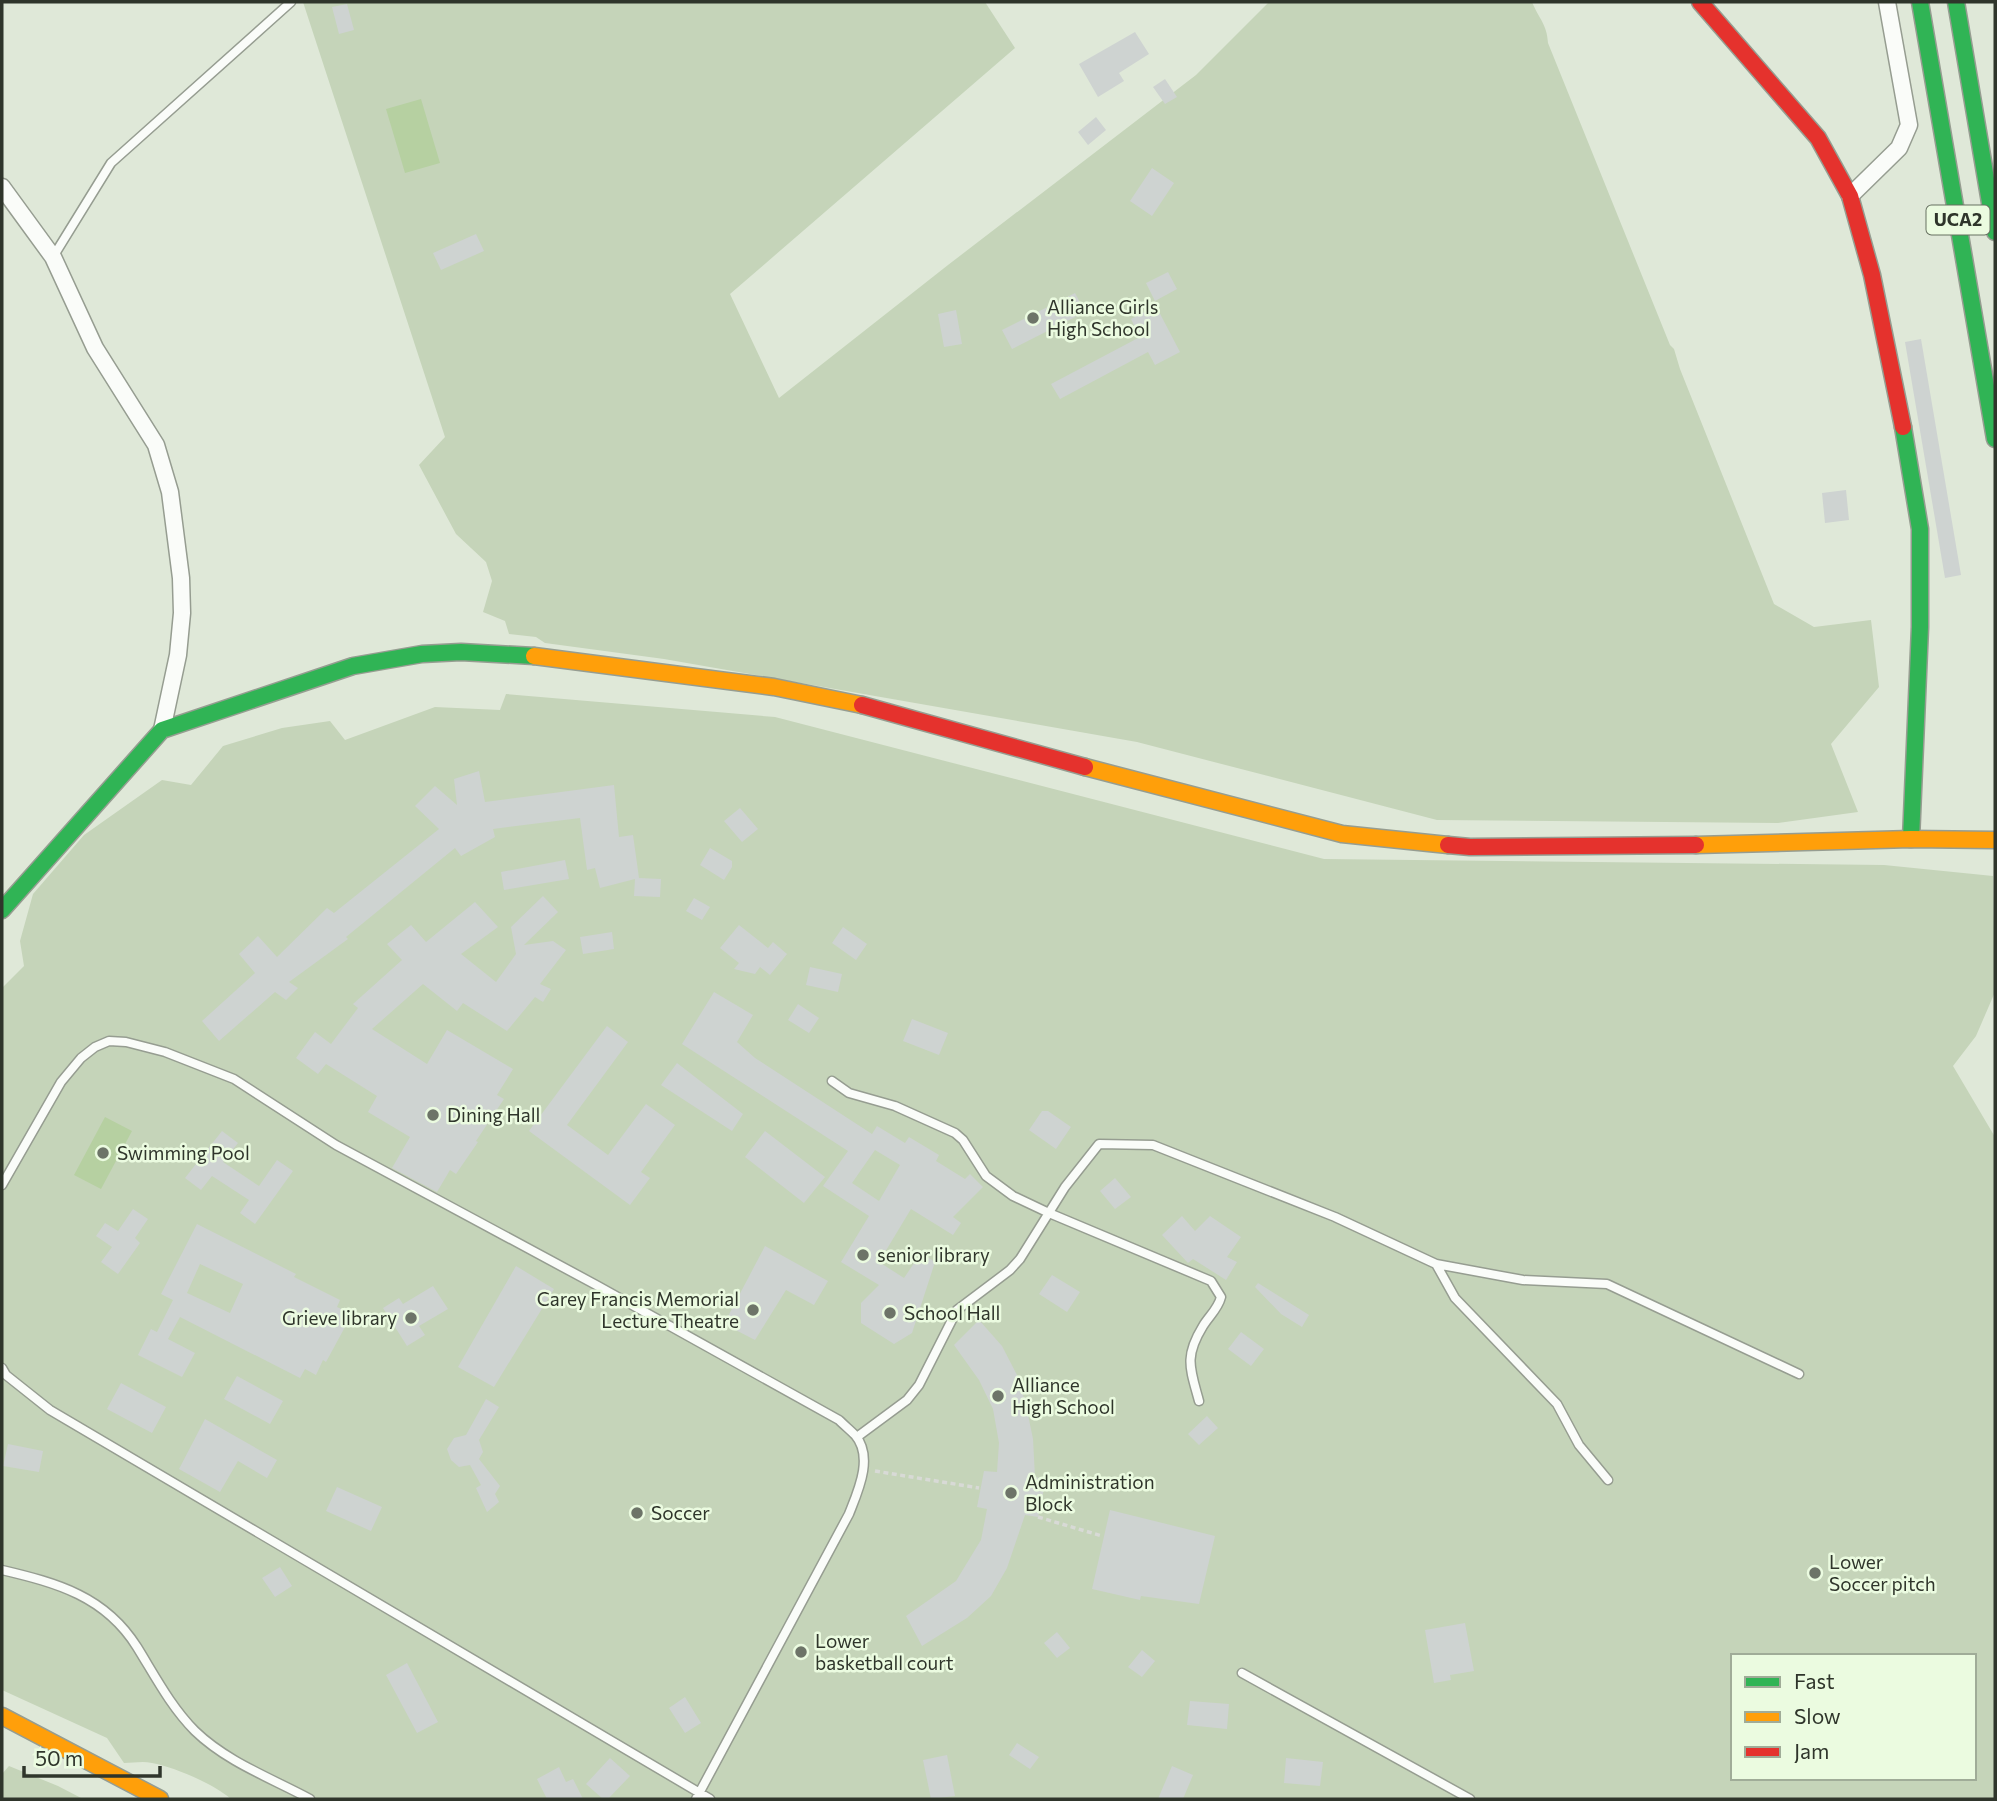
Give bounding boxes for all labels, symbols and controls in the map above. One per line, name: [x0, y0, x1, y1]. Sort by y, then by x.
road number: UCA2: [1926, 205, 1990, 234]
place label: Alliance Girls High School: [1047, 295, 1158, 340]
marker: Alliance Girls High School: [1025, 310, 1041, 326]
place label: Dining Hall: [447, 1103, 540, 1126]
marker: Dining Hall: [425, 1107, 441, 1123]
place label: Swimming Pool: [117, 1141, 250, 1164]
marker: Swimming Pool: [95, 1145, 111, 1161]
place label: senior library: [877, 1243, 990, 1266]
marker: senior library: [855, 1247, 871, 1263]
place label: Carey Francis Memorial Lecture Theatre: [537, 1287, 739, 1332]
place label: School Hall: [904, 1301, 1000, 1324]
marker: Carey Francis Memorial Lecture Theatre: [745, 1302, 761, 1318]
marker: School Hall: [882, 1305, 898, 1321]
place label: Grieve library: [282, 1306, 397, 1329]
marker: Grieve library: [403, 1310, 419, 1326]
place label: Alliance High School: [1012, 1373, 1115, 1418]
marker: Alliance High School: [990, 1388, 1006, 1404]
place label: Administration Block: [1025, 1470, 1155, 1515]
marker: Administration Block: [1003, 1485, 1019, 1501]
place label: Soccer: [651, 1501, 710, 1524]
marker: Soccer: [629, 1505, 645, 1521]
place label: Lower Soccer pitch: [1829, 1550, 1936, 1595]
marker: Lower Soccer pitch: [1807, 1565, 1823, 1581]
place label: Lower basketball court: [815, 1629, 954, 1674]
marker: Lower basketball court: [793, 1644, 809, 1660]
legend: [1731, 1654, 1976, 1780]
text: Fast: [1794, 1668, 1835, 1693]
text: Slow: [1794, 1703, 1841, 1728]
scale bar: [24, 1734, 161, 1778]
text: Jam: [1794, 1738, 1829, 1763]
text: 50 m: [35, 1745, 83, 1770]

